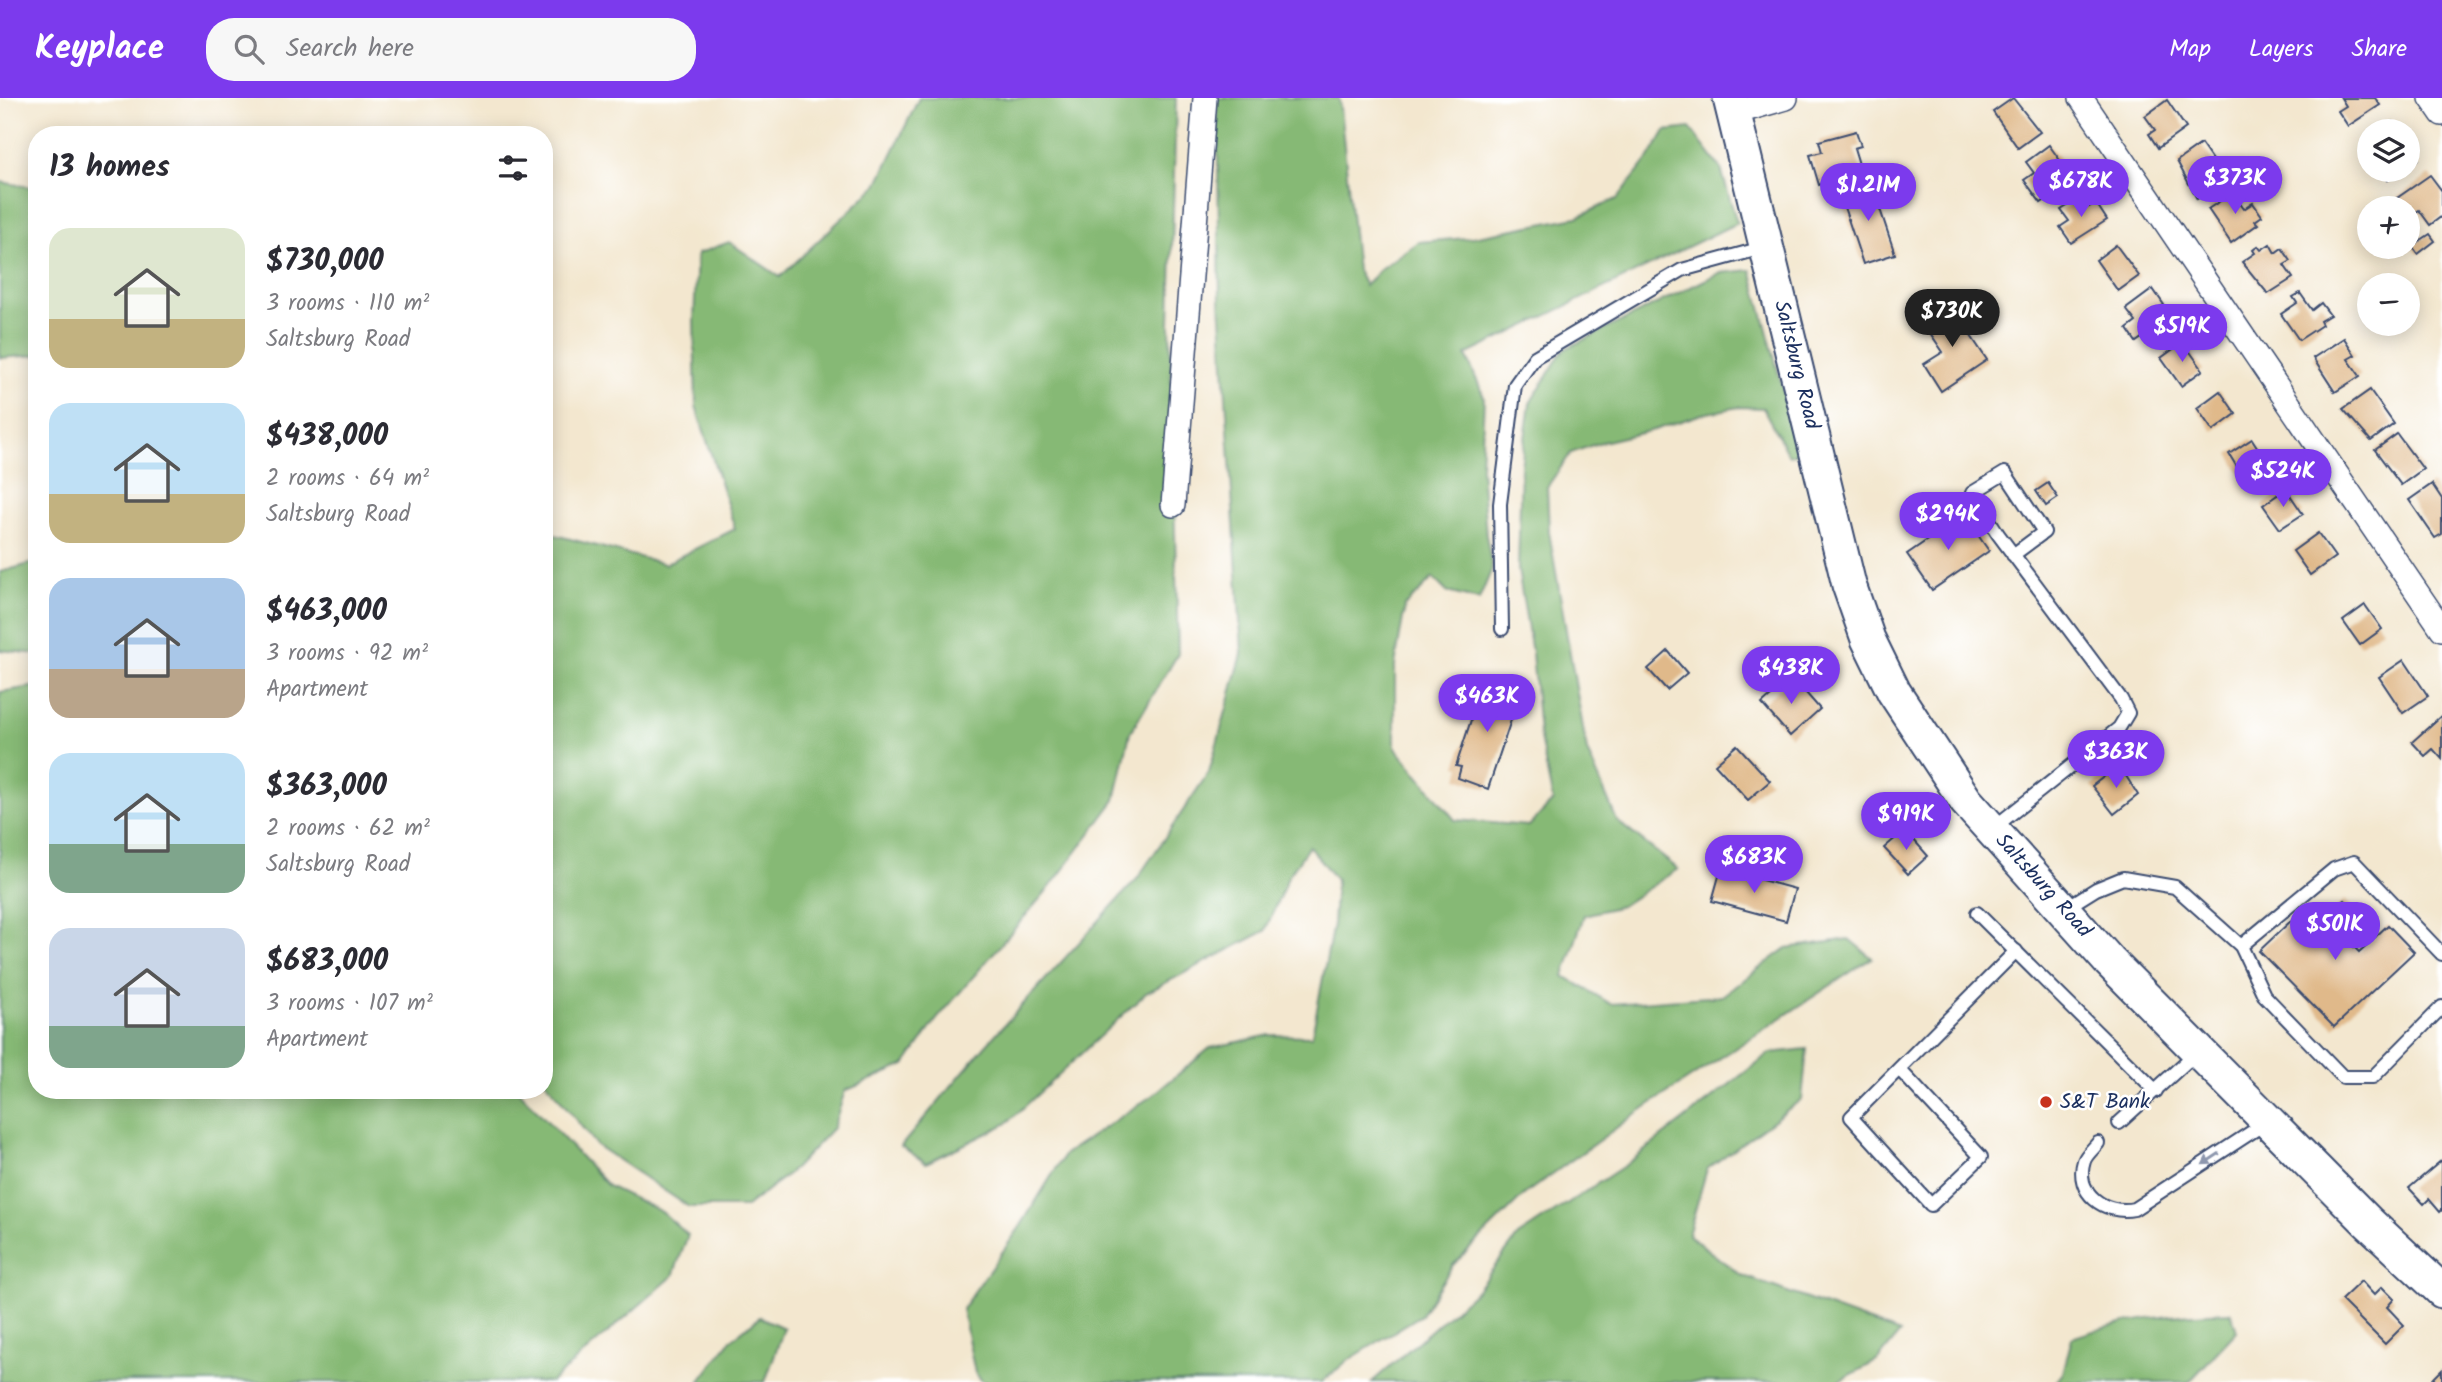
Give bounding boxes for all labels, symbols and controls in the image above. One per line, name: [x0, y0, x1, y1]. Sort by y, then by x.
search box: [206, 18, 696, 81]
text: Keyplace: [35, 23, 164, 76]
text: Search here: [286, 28, 414, 70]
icon: search: [230, 30, 268, 68]
text: Map: [2169, 30, 2211, 69]
text: Layers: [2249, 30, 2313, 69]
text: Share: [2351, 30, 2407, 69]
map controls: [2357, 119, 2420, 336]
button: layers: [2357, 119, 2420, 182]
text: 13 homes: [49, 144, 170, 192]
icon: filters: [494, 149, 532, 187]
pin: $373K: [2186, 156, 2284, 216]
pin: $678K: [2032, 159, 2130, 219]
text: $373K: [2203, 161, 2267, 197]
pin: $1.21M: [1811, 164, 1925, 223]
text: $678K: [2049, 164, 2113, 200]
text: $1.21M: [1836, 168, 1900, 204]
button: +: [2357, 196, 2420, 259]
text: $730,000: [266, 238, 384, 286]
icon: home: [105, 256, 189, 340]
button: −: [2357, 273, 2420, 336]
text: 3 rooms · 110 m²: [266, 286, 429, 322]
pin: $730K: [1903, 289, 2001, 349]
text: $730K: [1921, 294, 1983, 330]
street label: Saltsburg Road: [1764, 297, 1828, 433]
pin: $519K: [2133, 304, 2231, 364]
text: $519K: [2153, 309, 2211, 345]
text: Saltsburg Road: [266, 322, 410, 358]
text: $438,000: [266, 413, 388, 461]
icon: home: [105, 431, 189, 515]
pin: $524K: [2234, 450, 2332, 509]
text: $524K: [2250, 454, 2316, 490]
text: 2 rooms · 64 m²: [266, 461, 429, 497]
pin: $294K: [1899, 492, 1997, 552]
text: Saltsburg Road: [266, 497, 410, 533]
text: $294K: [1915, 497, 1981, 533]
text: $463,000: [266, 588, 387, 636]
icon: home: [105, 606, 189, 690]
text: 3 rooms · 92 m²: [266, 636, 428, 672]
pin: $438K: [1742, 646, 1840, 706]
text: $438K: [1758, 651, 1824, 687]
text: Apartment: [266, 672, 368, 708]
pin: $463K: [1438, 674, 1536, 734]
text: $463K: [1454, 679, 1520, 715]
pin: $363K: [2067, 730, 2165, 790]
text: $363K: [2083, 735, 2149, 771]
text: $363,000: [266, 763, 387, 811]
icon: home: [105, 781, 189, 865]
pin: $919K: [1857, 792, 1955, 852]
text: $919K: [1877, 797, 1935, 833]
text: 2 rooms · 62 m²: [266, 811, 430, 847]
street label: Saltsburg Road: [1987, 826, 2100, 946]
pin: $683K: [1705, 836, 1803, 895]
text: $683K: [1721, 840, 1787, 876]
text: Saltsburg Road: [266, 847, 410, 883]
pin: $501K: [2286, 902, 2384, 962]
text: $501K: [2306, 907, 2364, 943]
text: $683,000: [266, 938, 388, 986]
icon: home: [105, 956, 189, 1040]
text: 3 rooms · 107 m²: [266, 986, 433, 1022]
text: Apartment: [266, 1022, 368, 1058]
place label: S&T Bank: [2060, 1086, 2150, 1119]
marker: S&T Bank: [2038, 1094, 2054, 1110]
one-way arrow: [2201, 1152, 2220, 1165]

